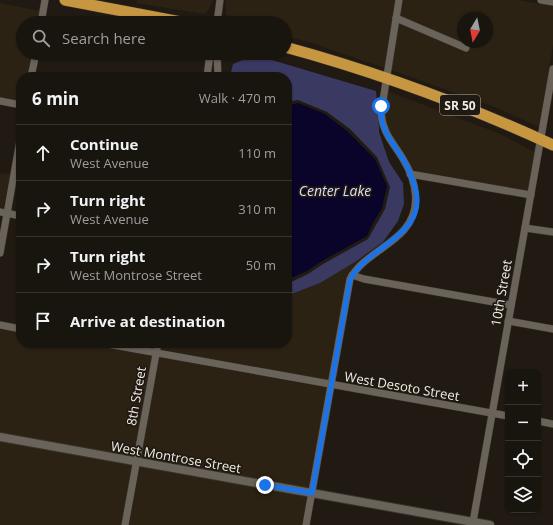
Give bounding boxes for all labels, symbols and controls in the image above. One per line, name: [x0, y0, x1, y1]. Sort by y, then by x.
north arrow: [457, 12, 493, 48]
search box: [16, 16, 292, 60]
icon: search: [30, 27, 52, 49]
text: Search here: [62, 28, 146, 48]
text: 6 min: [32, 87, 79, 110]
text: Walk · 470 m: [199, 89, 276, 107]
road number: SR 50: [440, 95, 480, 115]
route start: [372, 97, 390, 115]
text: Continue: [70, 134, 138, 154]
icon: ahead: [32, 142, 54, 164]
text: 110 m: [238, 144, 276, 162]
text: West Avenue: [70, 154, 149, 172]
water label: Center Lake: [299, 181, 371, 200]
text: Turn right: [70, 190, 145, 210]
icon: right: [32, 198, 54, 220]
text: 310 m: [238, 200, 276, 218]
text: West Avenue: [70, 210, 149, 228]
text: Turn right: [70, 246, 145, 266]
icon: right: [32, 254, 54, 276]
text: 50 m: [246, 256, 276, 274]
street label: 10th Street: [486, 258, 516, 328]
text: West Montrose Street: [70, 266, 202, 284]
icon: arrive: [32, 310, 54, 332]
text: Arrive at destination: [70, 311, 225, 331]
street label: 8th Street: [122, 365, 150, 427]
street label: West Desoto Street: [343, 367, 461, 405]
map controls: [505, 369, 541, 513]
button: +: [505, 369, 541, 405]
button: −: [505, 405, 541, 441]
street label: West Montrose Street: [109, 437, 243, 477]
button: locate: [505, 441, 541, 477]
route end: [256, 476, 274, 494]
button: layers: [505, 477, 541, 513]

